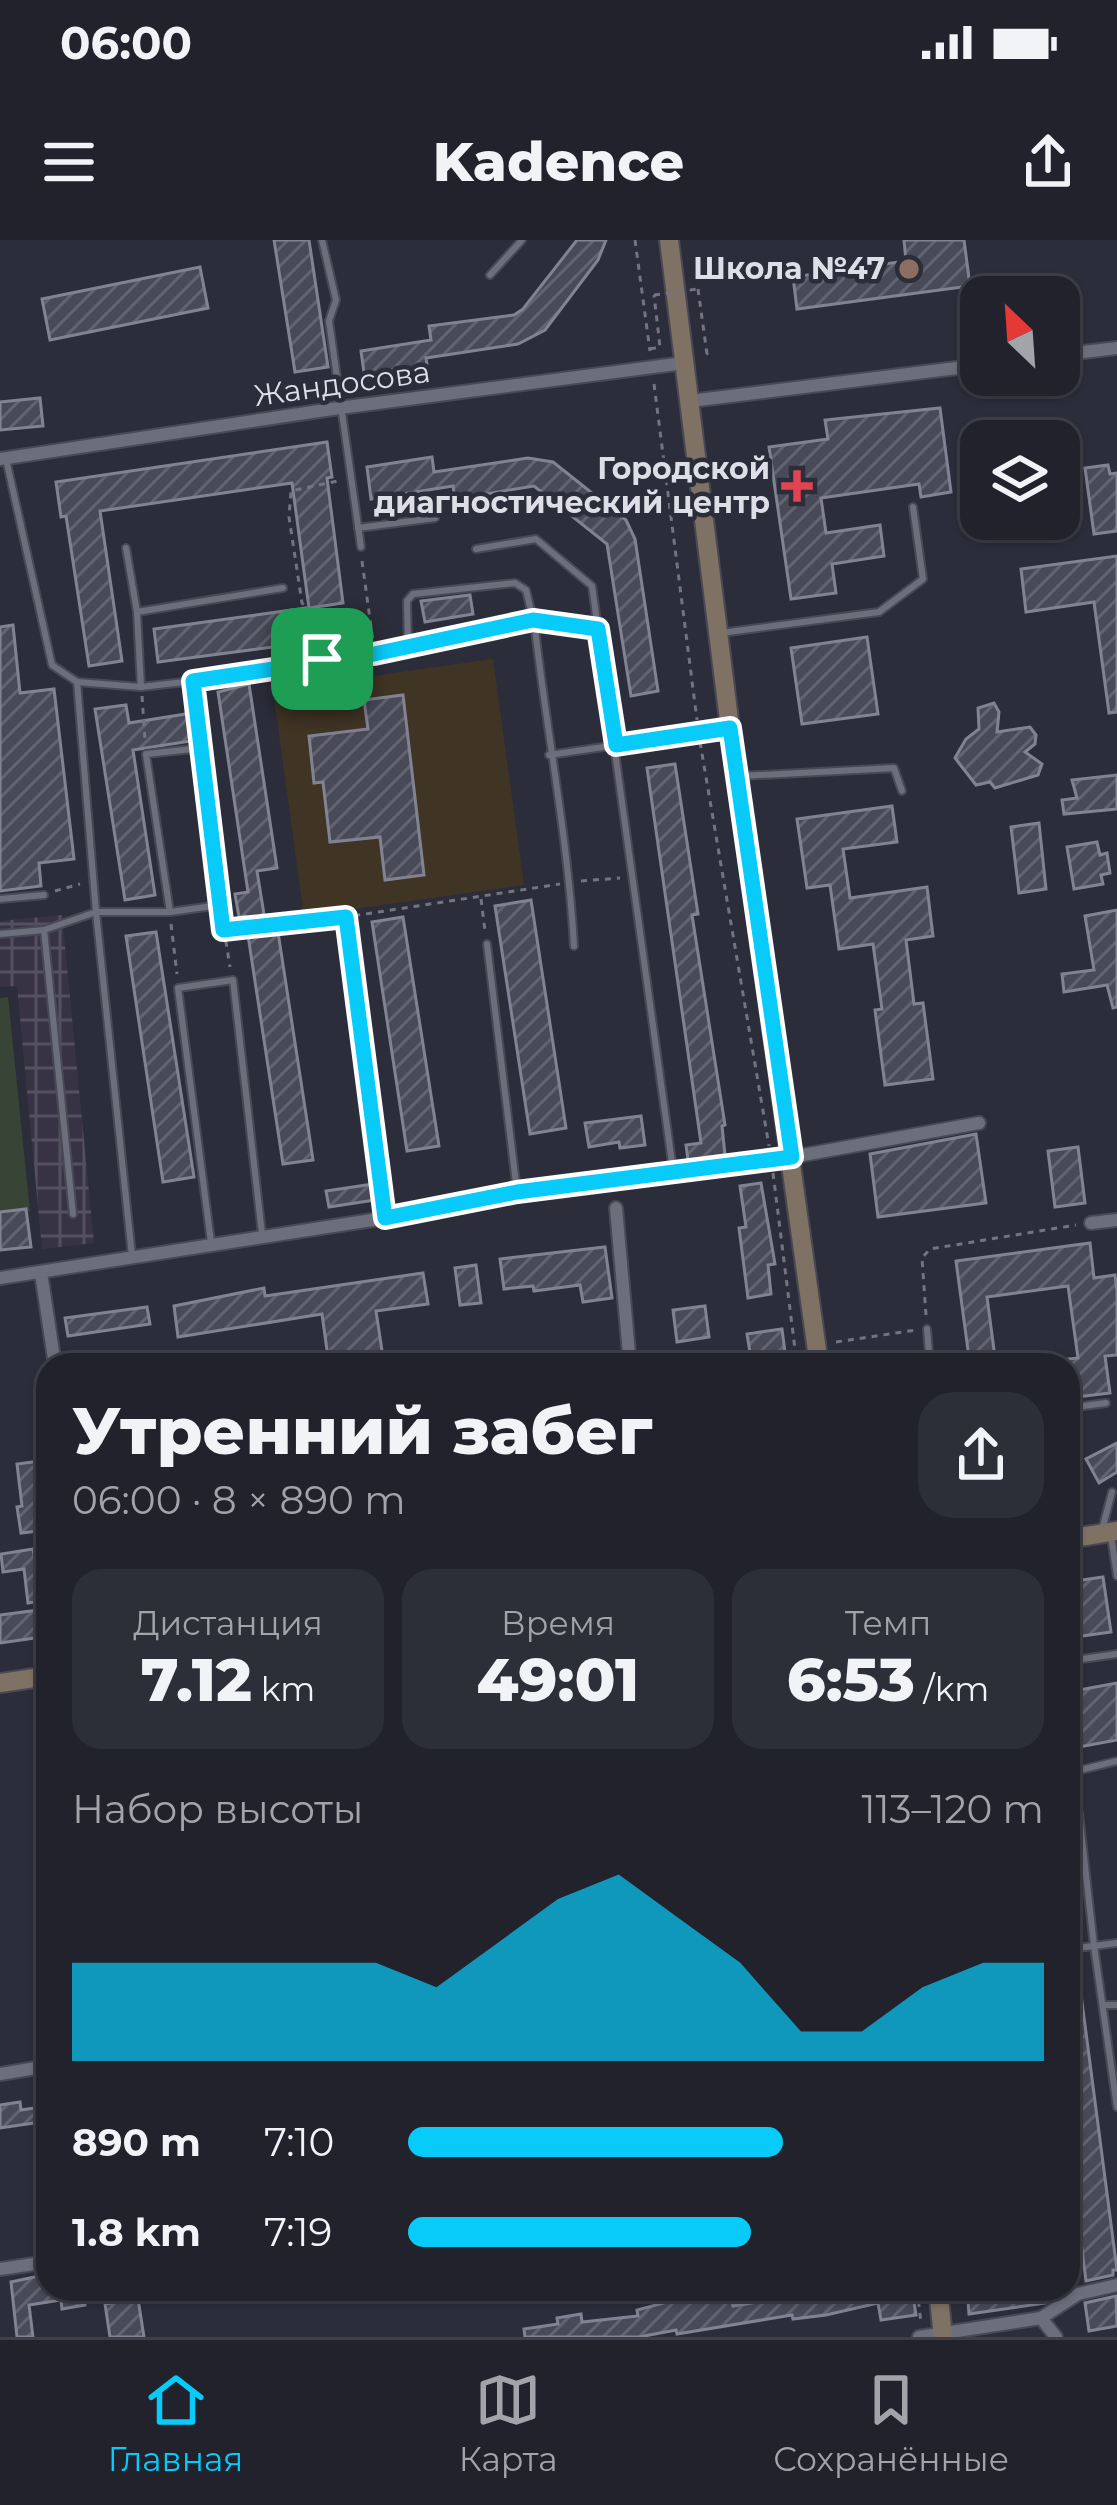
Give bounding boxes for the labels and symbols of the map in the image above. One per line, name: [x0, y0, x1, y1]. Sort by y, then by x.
place label: Школа №47: [693, 250, 885, 287]
marker: Школа №47: [896, 256, 922, 282]
north arrow: [960, 276, 1080, 396]
street label: Жандосова: [251, 353, 432, 414]
place label: Городской диагностический центр: [374, 450, 770, 521]
marker: Городской диагностический центр: [781, 470, 813, 502]
pin: [271, 608, 373, 710]

